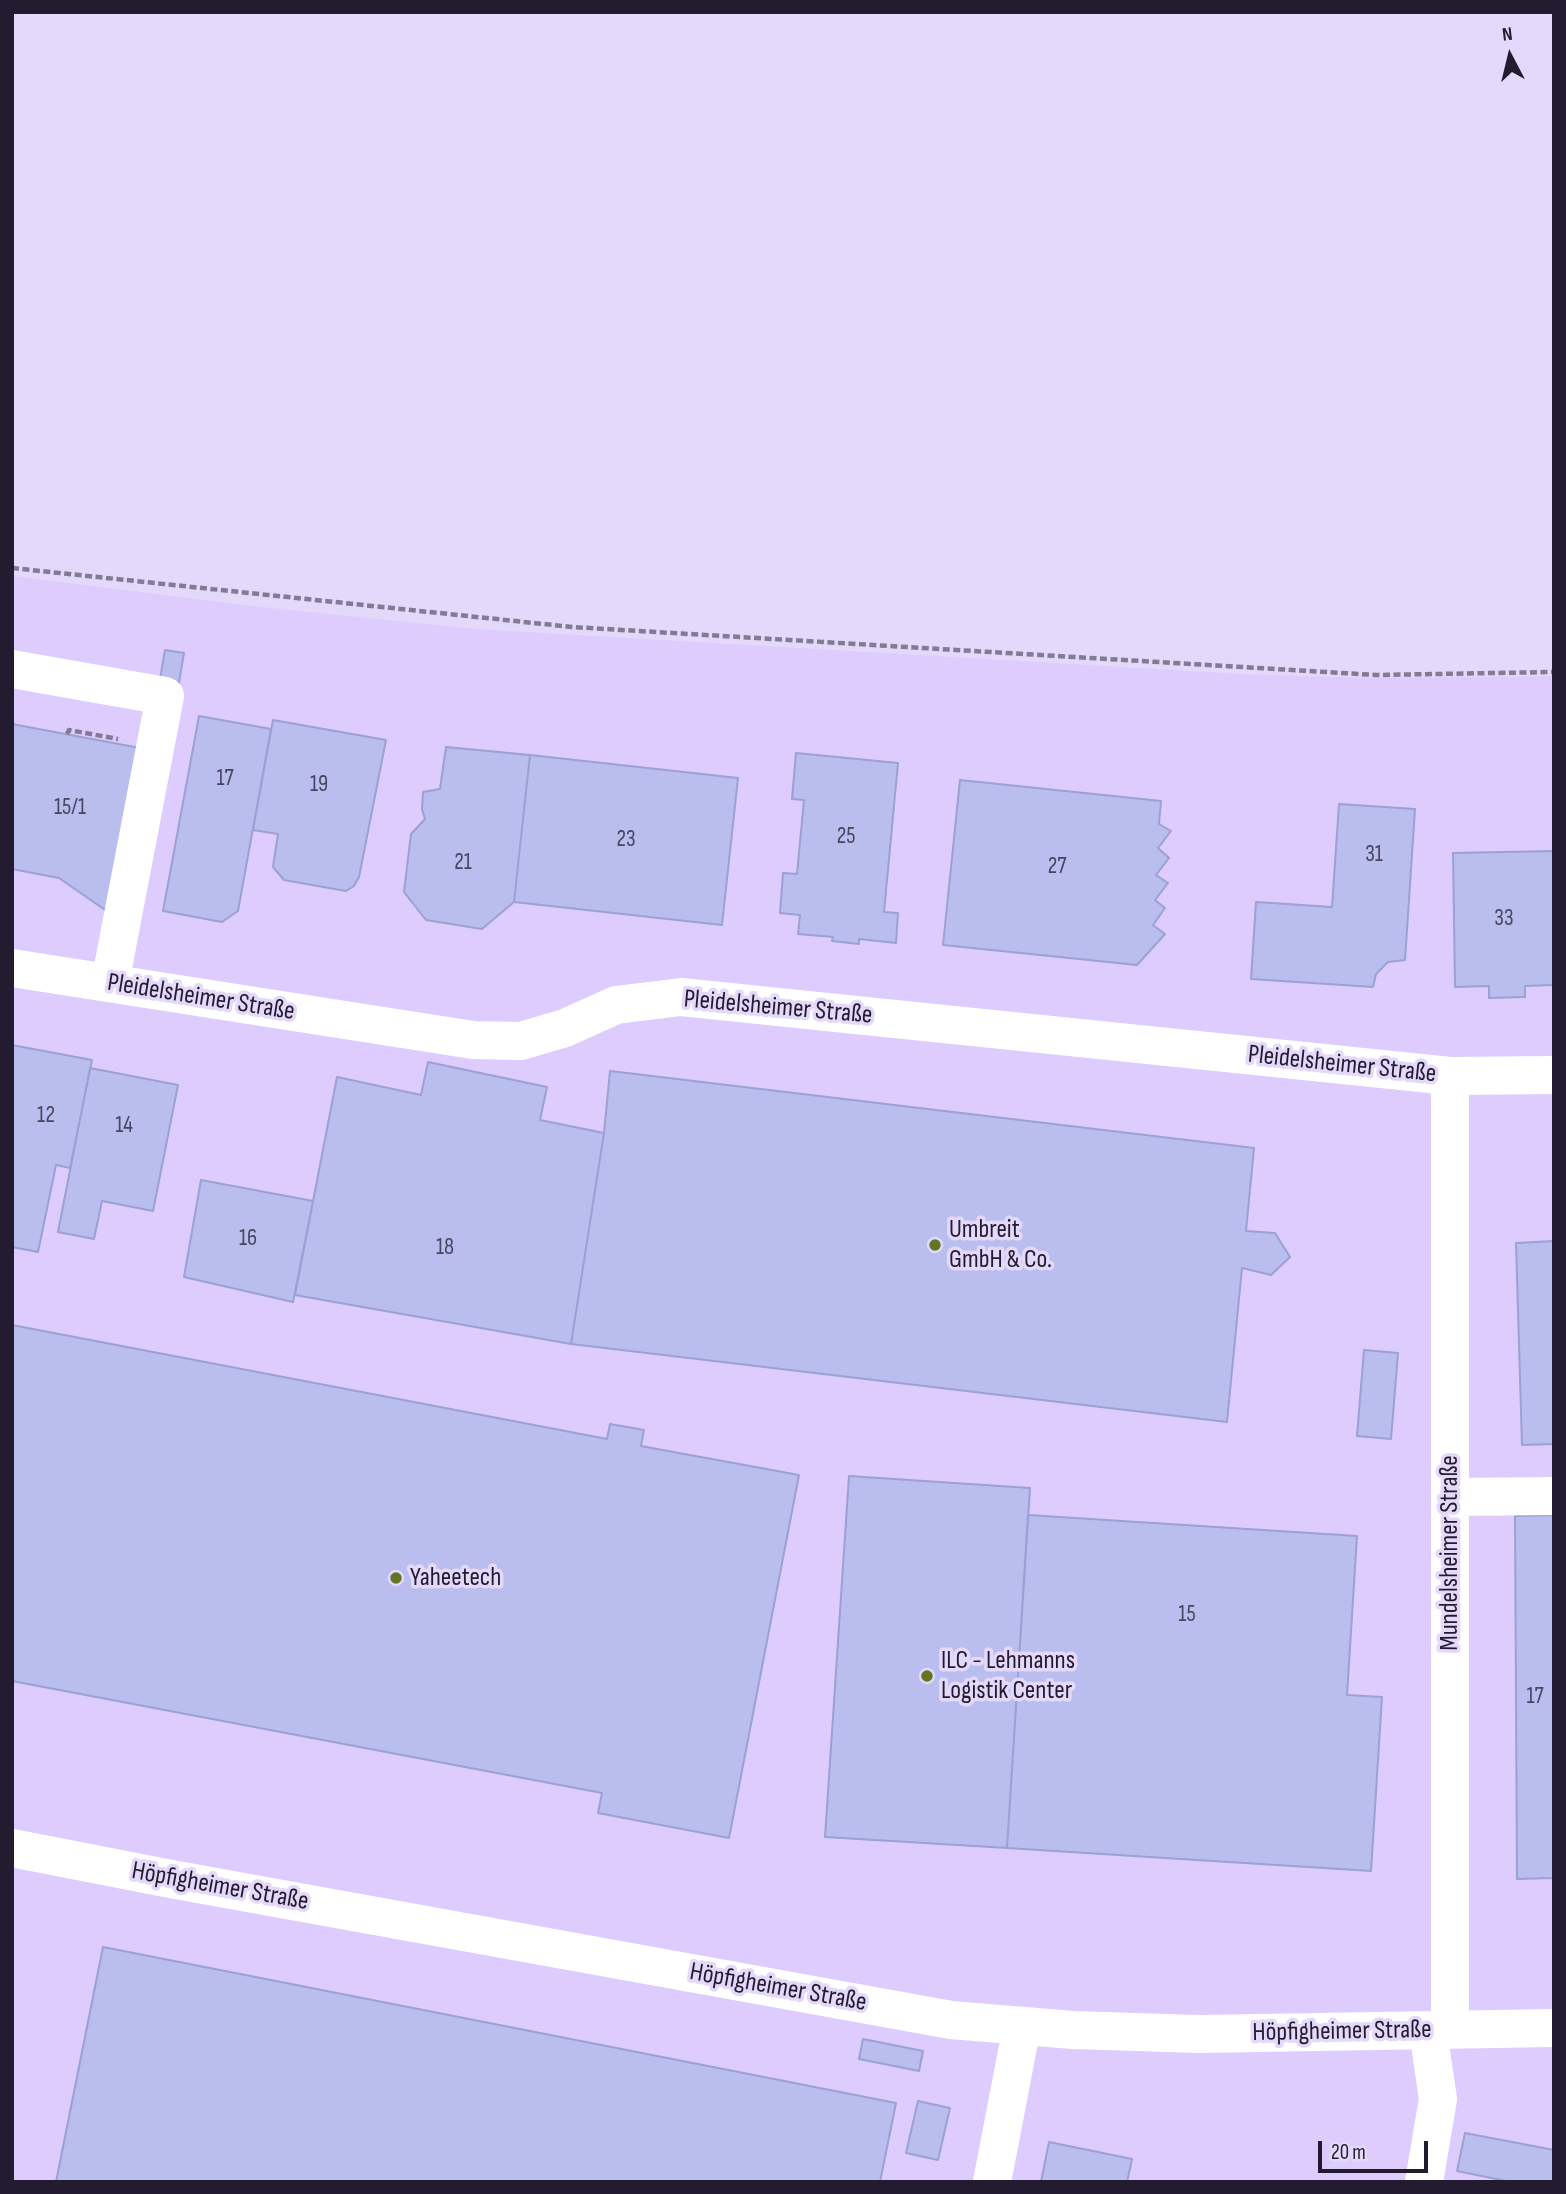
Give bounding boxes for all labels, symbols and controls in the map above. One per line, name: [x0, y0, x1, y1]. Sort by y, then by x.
north arrow: [1475, 21, 1545, 91]
text: N: [1501, 23, 1514, 47]
house number: 17: [216, 765, 234, 793]
house number: 19: [310, 771, 328, 799]
house number: 15/1: [54, 794, 86, 822]
house number: 25: [837, 823, 855, 851]
house number: 23: [616, 826, 636, 854]
house number: 31: [1365, 841, 1383, 869]
house number: 21: [454, 849, 472, 877]
house number: 27: [1048, 853, 1066, 881]
house number: 33: [1494, 905, 1514, 933]
street label: Pleidelsheimer Straße: [105, 968, 297, 1028]
street label: Pleidelsheimer Straße: [682, 984, 874, 1032]
street label: Pleidelsheimer Straße: [1246, 1040, 1438, 1090]
house number: 12: [37, 1102, 55, 1130]
house number: 14: [115, 1112, 133, 1140]
place label: Umbreit GmbH & Co.: [949, 1214, 1052, 1276]
house number: 16: [239, 1225, 257, 1253]
house number: 18: [436, 1234, 454, 1262]
marker: Umbreit GmbH & Co.: [927, 1237, 943, 1253]
street label: Mundelsheimer Straße: [1434, 1455, 1466, 1651]
place label: Yaheetech: [410, 1562, 501, 1594]
marker: Yaheetech: [388, 1570, 404, 1586]
house number: 15: [1178, 1601, 1196, 1629]
place label: ILC - Lehmanns Logistik Center: [941, 1645, 1075, 1706]
marker: ILC - Lehmanns Logistik Center: [919, 1668, 935, 1684]
house number: 17: [1526, 1683, 1544, 1711]
street label: Höpfigheimer Straße: [129, 1856, 311, 1918]
street label: Höpfigheimer Straße: [687, 1957, 869, 2019]
street label: Höpfigheimer Straße: [1252, 2015, 1432, 2049]
scale bar: [1321, 2128, 1431, 2172]
text: 20 m: [1331, 2140, 1366, 2165]

